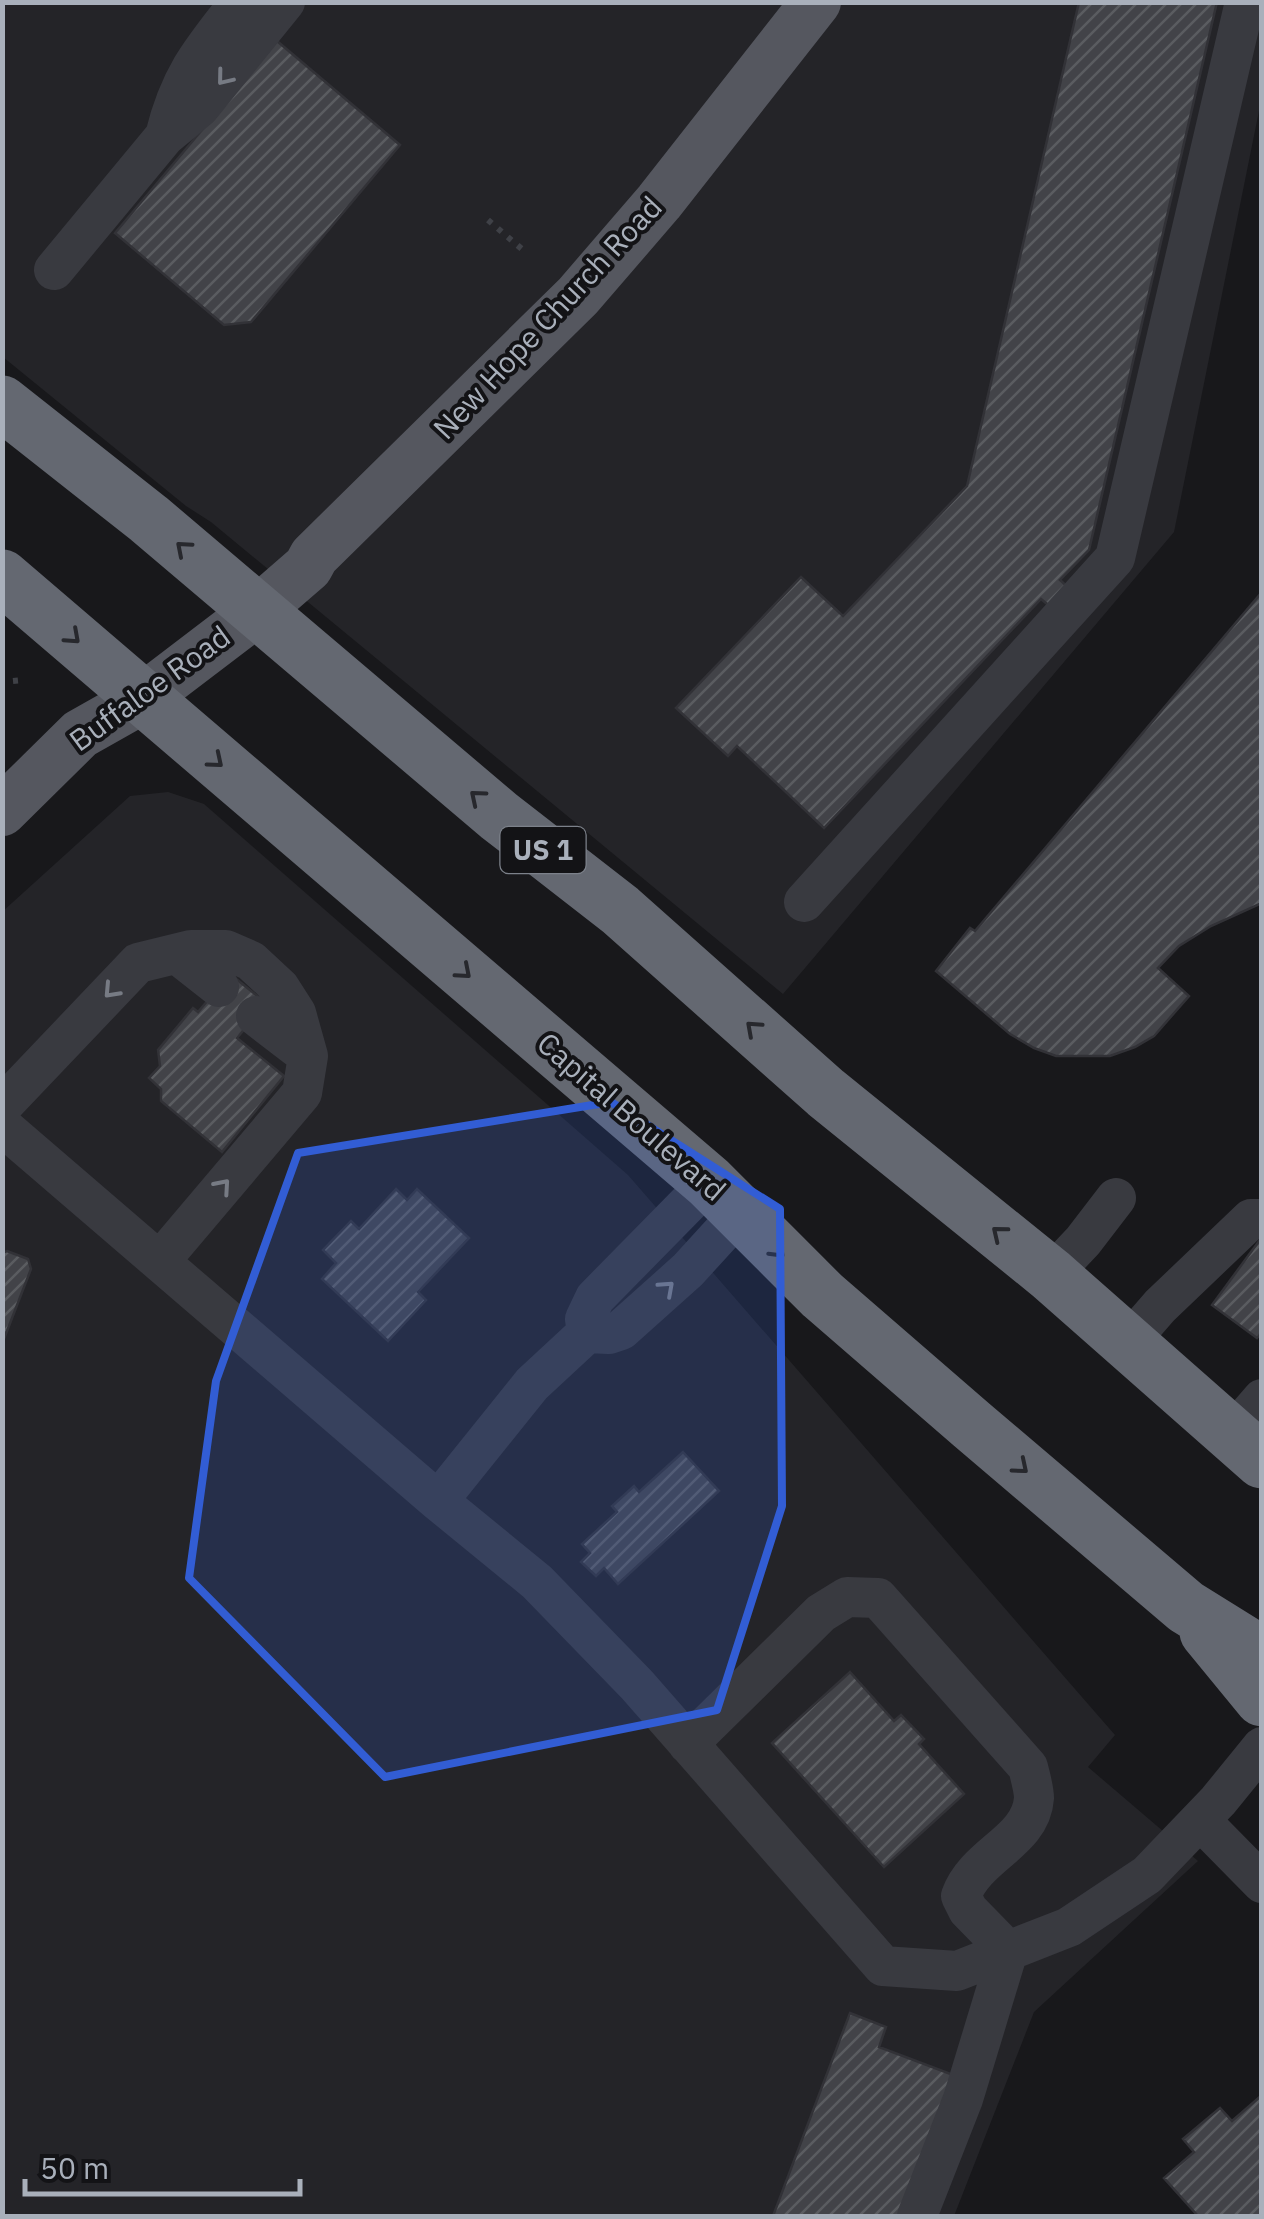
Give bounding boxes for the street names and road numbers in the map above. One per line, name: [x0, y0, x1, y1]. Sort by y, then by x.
street label: New Hope Church Road: [424, 187, 670, 447]
street label: Buffaloe Road: [61, 616, 237, 759]
road number: US 1: [500, 827, 586, 873]
street label: Capital Boulevard: [529, 1023, 735, 1209]

